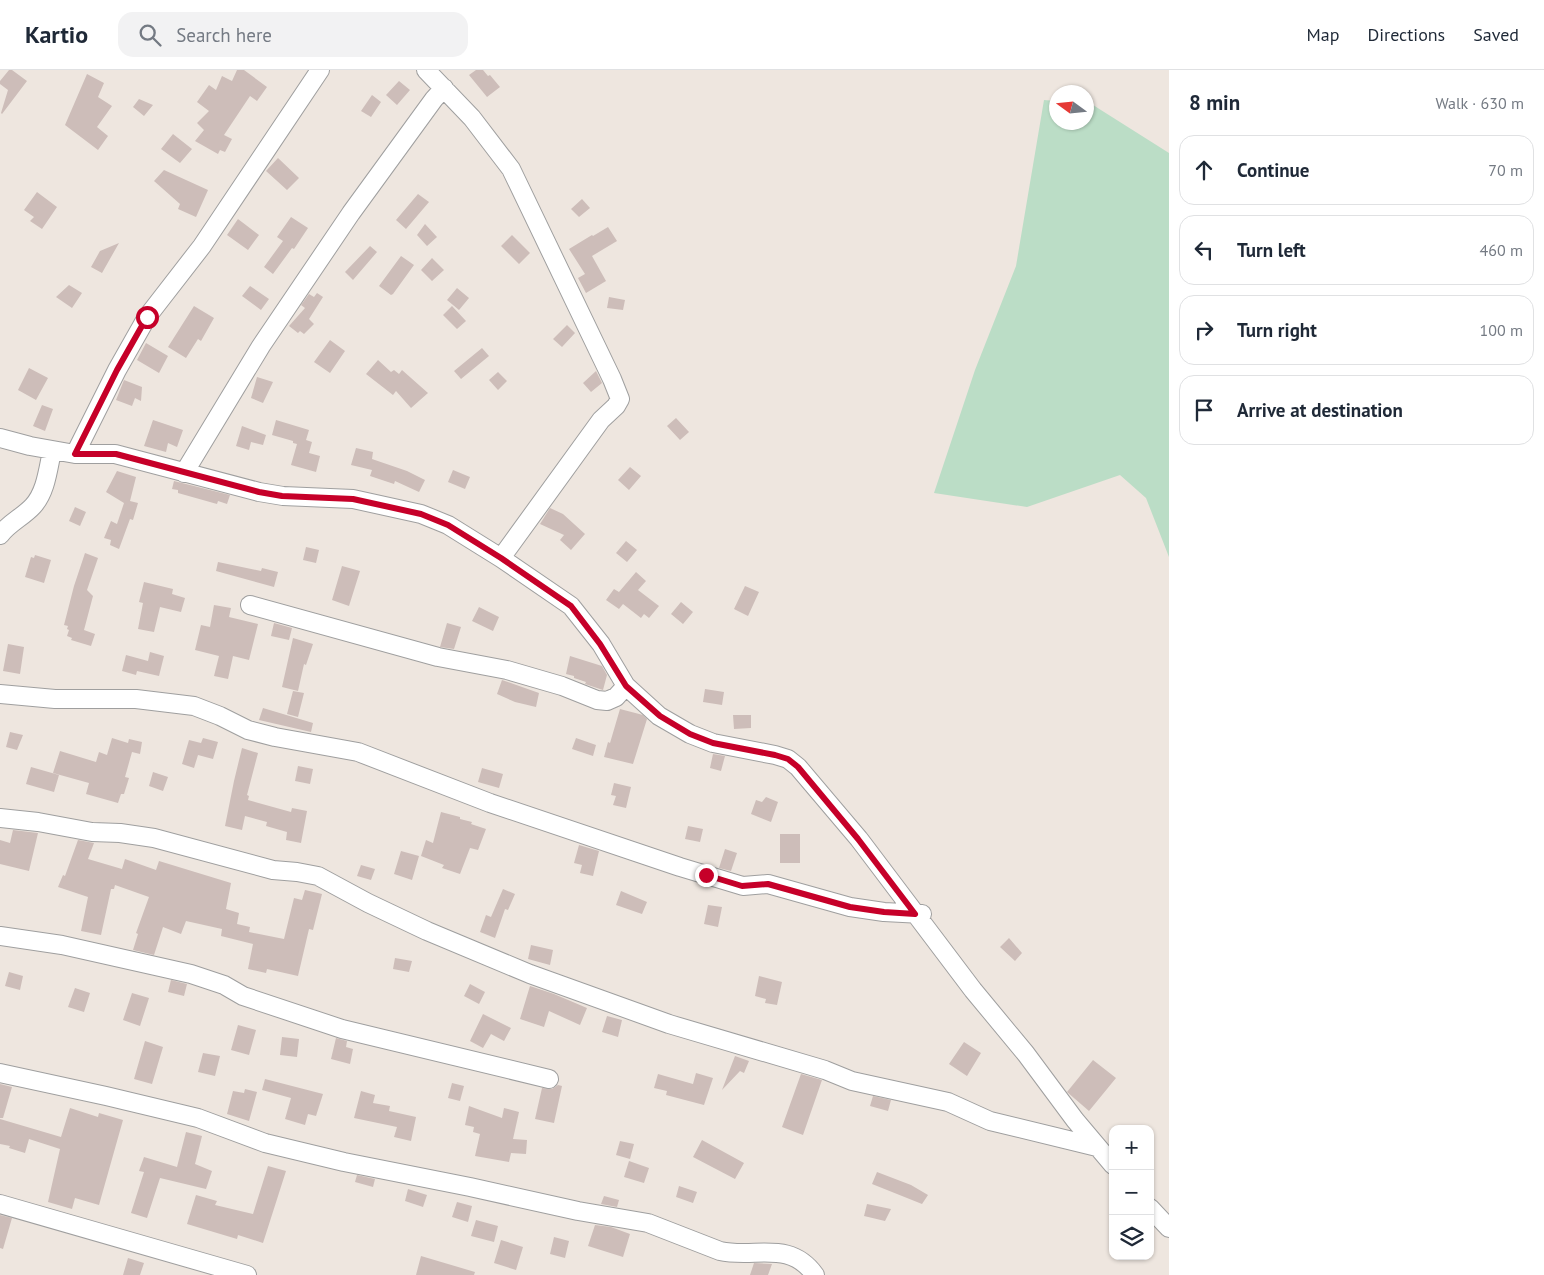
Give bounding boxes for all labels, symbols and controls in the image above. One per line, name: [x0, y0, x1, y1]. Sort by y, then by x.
search box: [118, 12, 468, 57]
text: Kartio: [25, 19, 88, 50]
icon: search: [136, 21, 164, 49]
text: Search here: [176, 23, 272, 47]
text: Map: [1307, 23, 1339, 46]
text: Directions: [1367, 23, 1445, 46]
text: Saved: [1473, 23, 1519, 46]
north arrow: [1049, 85, 1094, 130]
text: 8 min: [1189, 89, 1240, 116]
text: Walk · 630 m: [1435, 93, 1524, 113]
icon: ahead: [1190, 156, 1218, 184]
text: Continue: [1237, 158, 1309, 182]
text: 70 m: [1488, 160, 1523, 180]
icon: left: [1190, 236, 1218, 264]
text: Turn left: [1237, 238, 1306, 262]
text: 460 m: [1480, 240, 1523, 260]
route start: [136, 306, 159, 329]
icon: right: [1190, 316, 1218, 344]
text: Turn right: [1237, 318, 1317, 342]
text: 100 m: [1480, 320, 1523, 340]
icon: arrive: [1190, 396, 1218, 424]
text: Arrive at destination: [1237, 398, 1403, 422]
route end: [695, 864, 718, 887]
map controls: [1109, 1125, 1154, 1260]
button: +: [1109, 1125, 1154, 1170]
button: −: [1109, 1170, 1154, 1215]
button: layers: [1109, 1215, 1154, 1260]

